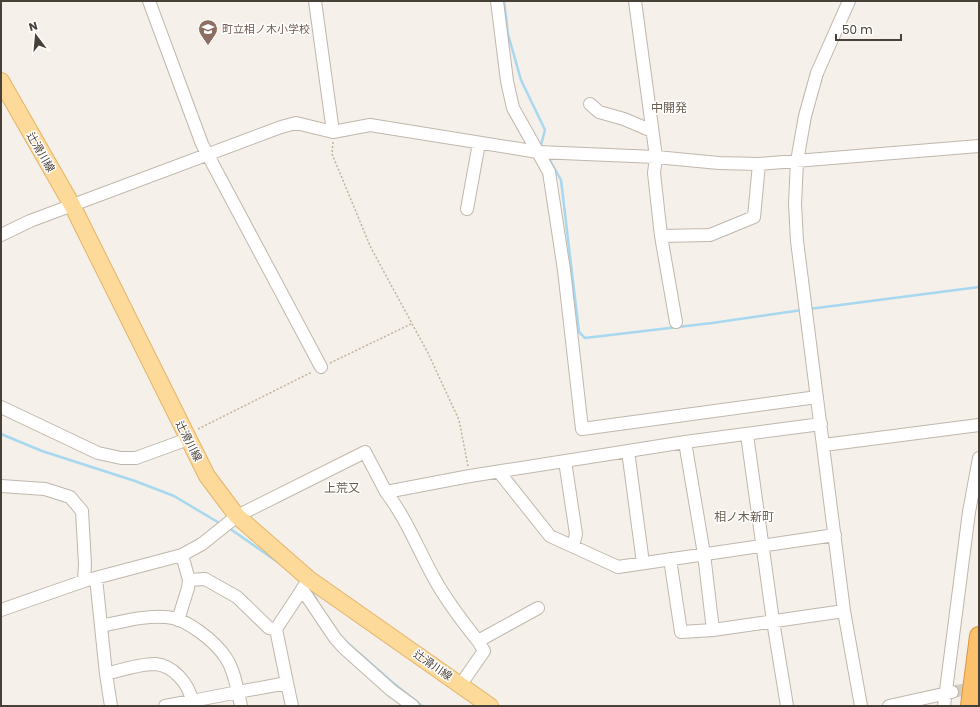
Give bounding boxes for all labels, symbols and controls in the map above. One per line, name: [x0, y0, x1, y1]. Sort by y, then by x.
north arrow: [16, 16, 56, 56]
scale bar: [836, 16, 901, 42]
text: N: [27, 18, 39, 35]
school or university icon: 町立相ノ木小学校: [197, 18, 219, 46]
place label: 町立相ノ木小学校: [222, 21, 310, 37]
text: 50 m: [842, 21, 873, 38]
district label: 中開発: [651, 99, 687, 116]
street label: 辻滑川線: [23, 129, 59, 175]
street label: 辻滑川線: [172, 418, 206, 464]
district label: 上荒又: [324, 479, 360, 496]
district label: 相ノ木新町: [714, 508, 774, 525]
street label: 辻滑川線: [410, 646, 456, 684]

